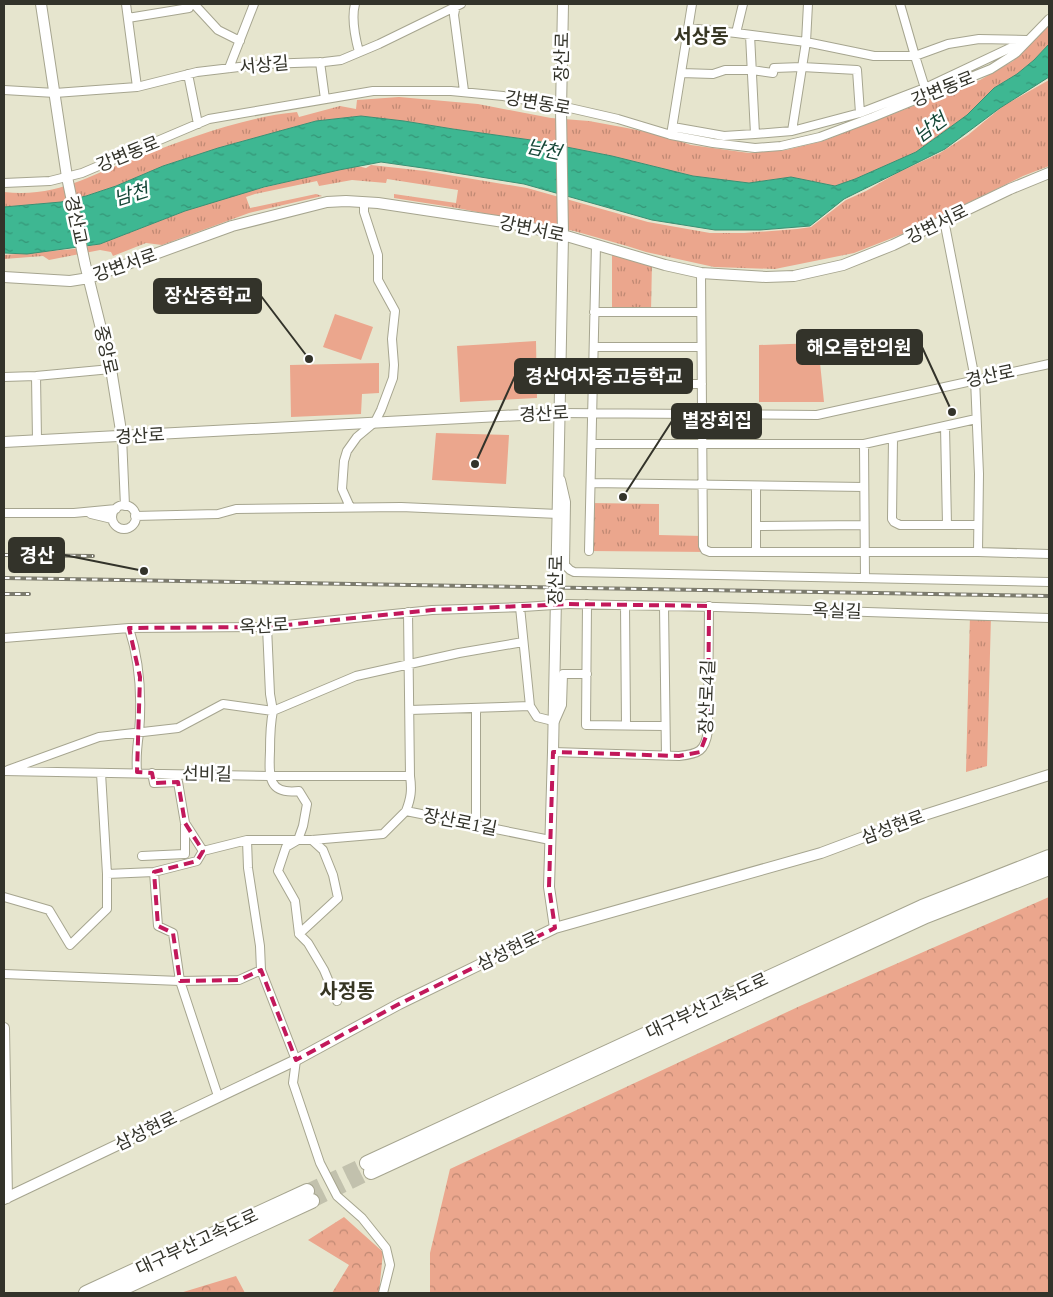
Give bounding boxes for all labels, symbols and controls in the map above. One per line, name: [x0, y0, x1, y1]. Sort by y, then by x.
district label: 서상동: [673, 25, 729, 47]
street label: 장산로: [552, 32, 572, 82]
street label: 서상길: [238, 53, 290, 77]
street label: 강변동로: [909, 67, 977, 111]
street label: 강변동로: [504, 87, 572, 119]
water label: 남천: [910, 108, 952, 146]
street label: 강변동로: [94, 132, 162, 176]
water label: 남천: [525, 136, 565, 164]
water label: 남천: [111, 179, 152, 210]
street label: 경산교: [61, 194, 91, 246]
street label: 강변서로: [903, 200, 971, 248]
street label: 강변서로: [498, 212, 566, 246]
street label: 강변서로: [90, 245, 160, 285]
callout: 장산중학교: [154, 279, 261, 313]
text: 장산중학교: [164, 285, 252, 306]
street label: 중앙로: [91, 324, 121, 376]
callout: 해오름한의원: [797, 330, 922, 364]
text: 해오름한의원: [807, 337, 911, 358]
callout: 경산여자중고등학교: [515, 359, 692, 393]
street label: 경산로: [964, 361, 1016, 391]
text: 경산여자중고등학교: [525, 366, 683, 387]
street label: 경산로: [519, 403, 569, 425]
callout: 별장회집: [672, 404, 761, 438]
text: 별장회집: [682, 410, 752, 431]
street label: 경산로: [115, 425, 165, 447]
callout: 경산: [9, 538, 64, 572]
text: 경산: [20, 545, 55, 566]
street label: 장산로: [546, 555, 566, 605]
street label: 옥실길: [812, 600, 862, 622]
street label: 옥산로: [239, 615, 289, 637]
street label: 장산로4길: [696, 659, 718, 735]
street label: 선비길: [182, 764, 232, 784]
street label: 장산로1길: [421, 805, 499, 839]
street label: 삼성현로: [858, 806, 928, 848]
street label: 삼성현로: [474, 927, 542, 975]
street label: 대구부산고속도로: [643, 969, 771, 1043]
district label: 사정동: [319, 980, 375, 1002]
street label: 삼성현로: [112, 1107, 180, 1155]
street label: 대구부산고속도로: [133, 1205, 261, 1279]

